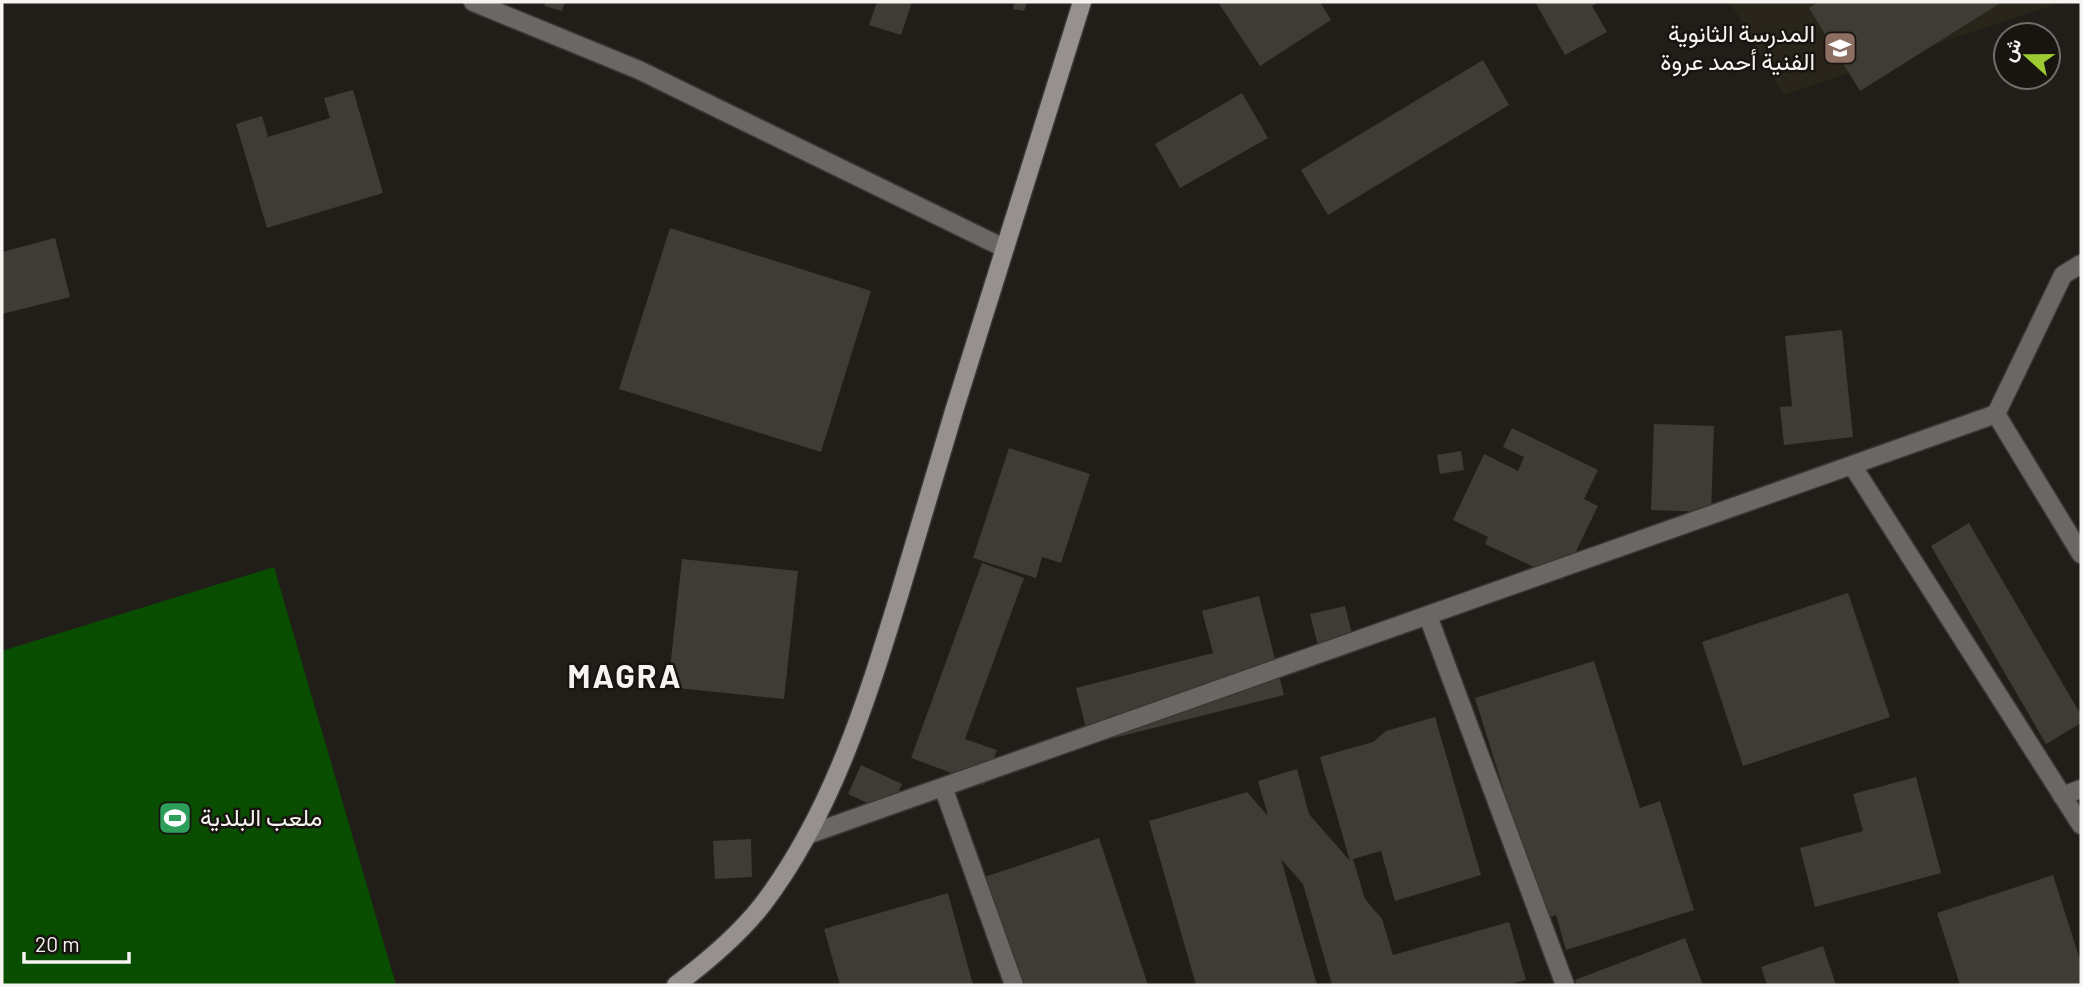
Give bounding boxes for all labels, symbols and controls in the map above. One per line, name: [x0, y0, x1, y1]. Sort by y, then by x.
place label: المدرسة الثانوية الفنية أحمد عروة: [1660, 18, 1815, 77]
north arrow: [1992, 21, 2062, 91]
school or university icon: المدرسة الثانوية الفنية أحمد عروة: [1821, 29, 1859, 67]
text: ش: [1996, 35, 2026, 65]
district label: MAGRA: [568, 656, 682, 694]
sports icon: ملعب البلدية: [156, 799, 194, 837]
place label: ملعب البلدية: [200, 802, 322, 832]
scale bar: [24, 920, 130, 964]
text: 20 m: [35, 931, 80, 956]

